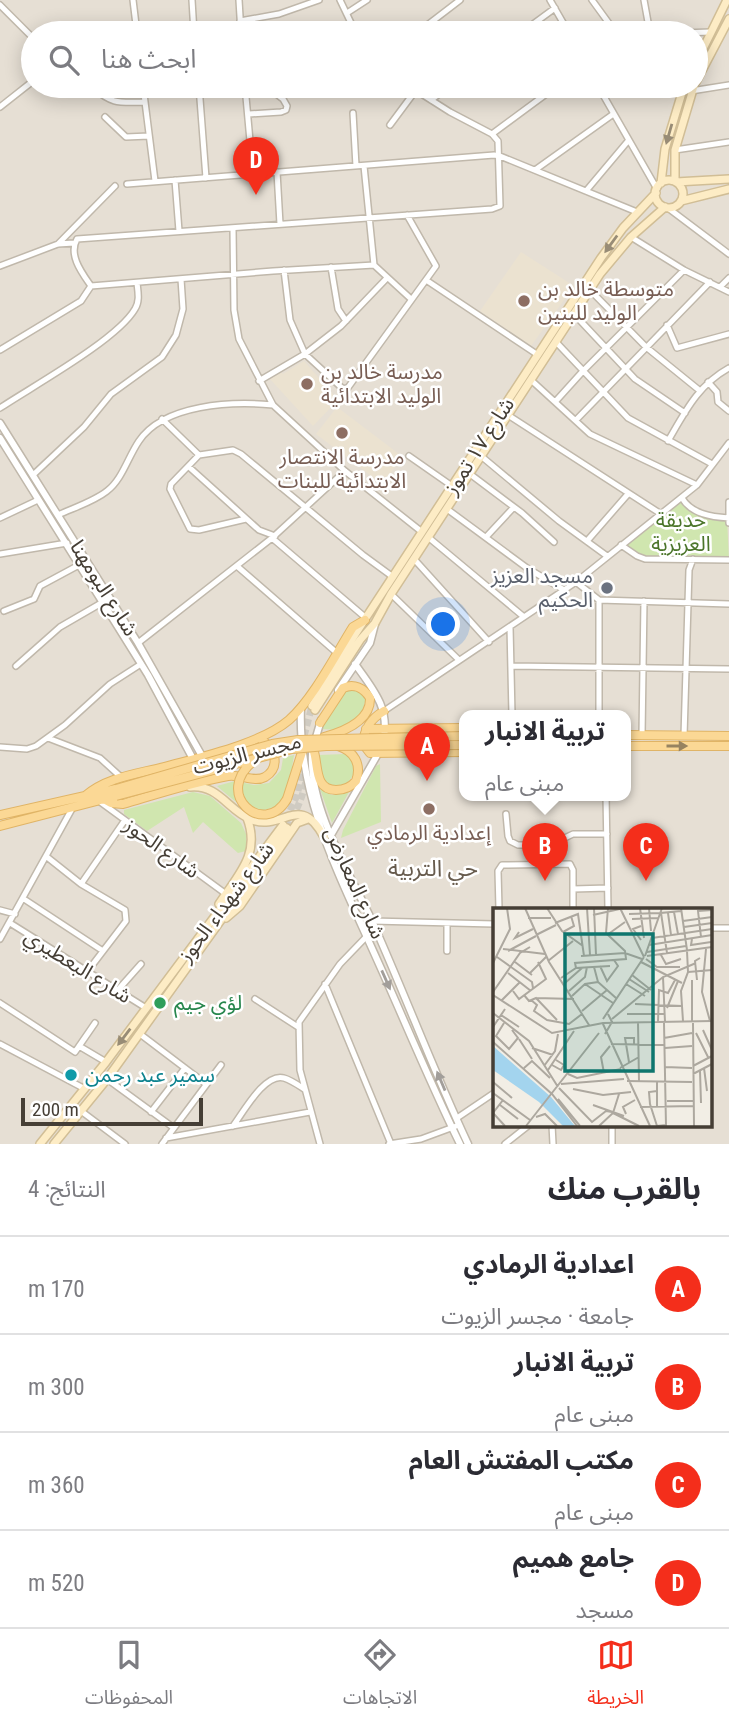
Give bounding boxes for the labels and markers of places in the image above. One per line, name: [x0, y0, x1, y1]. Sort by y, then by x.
pin: D: [233, 137, 279, 195]
place label: متوسطة خالد بن الوليد للبنين: [538, 277, 674, 325]
marker: متوسطة خالد بن الوليد للبنين: [516, 293, 532, 309]
place label: مدرسة خالد بن الوليد الابتدائية: [321, 360, 443, 408]
marker: مدرسة خالد بن الوليد الابتدائية: [299, 376, 315, 392]
marker: مدرسة الانتصار الابتدائية للبنات: [334, 425, 350, 441]
place label: مدرسة الانتصار الابتدائية للبنات: [278, 445, 406, 493]
place label: مسجد العزيز الحكيم: [490, 564, 593, 615]
marker: مسجد العزيز الحكيم: [599, 580, 615, 596]
pin: A: [404, 723, 450, 781]
marker: إعدادية الرمادي: [421, 801, 437, 817]
place label: إعدادية الرمادي: [367, 821, 492, 849]
pin: B: [522, 823, 568, 881]
pin: C: [623, 823, 669, 881]
place label: لؤي جيم: [174, 991, 242, 1019]
marker: لؤي جيم: [152, 995, 168, 1011]
place label: سمير عبد رحمن: [85, 1063, 215, 1087]
marker: سمير عبد رحمن: [63, 1067, 79, 1083]

